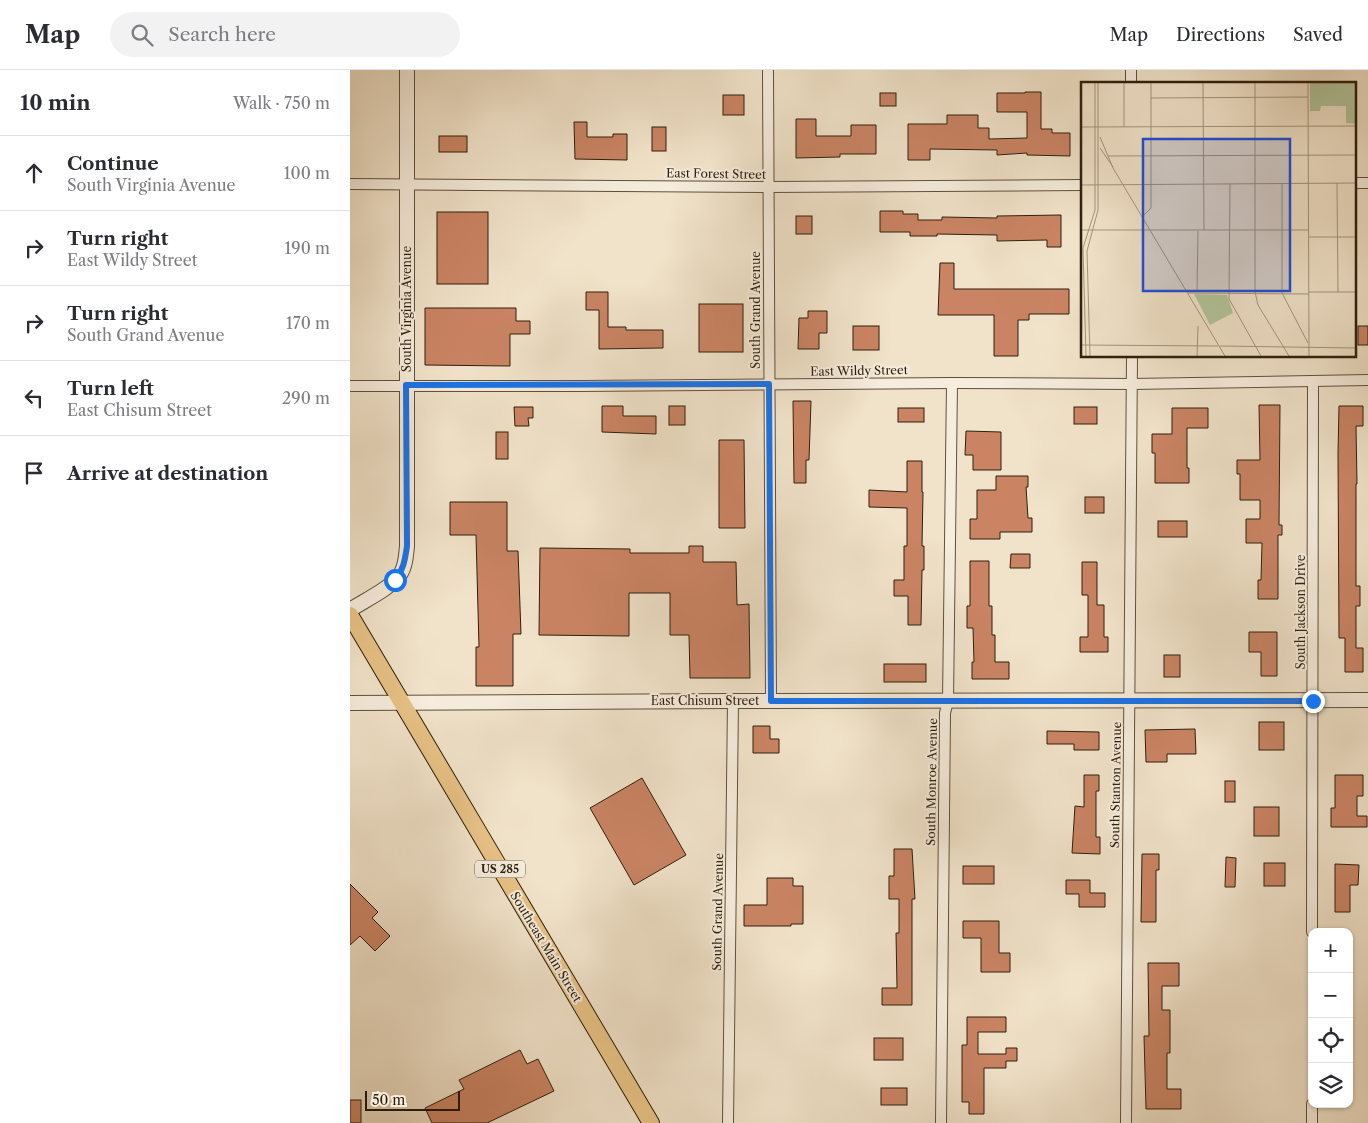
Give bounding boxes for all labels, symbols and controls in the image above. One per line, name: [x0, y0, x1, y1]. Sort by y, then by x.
search box: [110, 12, 460, 57]
text: Map: [25, 20, 80, 49]
icon: search: [128, 21, 156, 49]
text: Search here: [168, 23, 276, 46]
text: Map: [1109, 24, 1148, 46]
text: Directions: [1176, 24, 1265, 46]
text: Saved: [1293, 24, 1343, 46]
inset map: [1081, 82, 1356, 358]
text: 10 min: [20, 90, 91, 115]
text: Walk · 750 m: [233, 93, 330, 113]
text: Continue: [67, 152, 159, 175]
icon: ahead: [20, 159, 48, 187]
text: 100 m: [284, 163, 330, 183]
street label: East Forest Street: [666, 165, 767, 182]
text: South Virginia Avenue: [67, 175, 236, 195]
text: Turn right: [67, 227, 168, 250]
icon: right: [20, 234, 48, 262]
text: 190 m: [285, 238, 330, 258]
street label: South Virginia Avenue: [399, 246, 414, 372]
text: East Wildy Street: [67, 250, 197, 270]
street label: South Grand Avenue: [748, 251, 763, 369]
text: Turn right: [67, 302, 168, 325]
icon: right: [20, 309, 48, 337]
text: 170 m: [286, 313, 330, 333]
text: South Grand Avenue: [67, 325, 224, 345]
street label: East Wildy Street: [810, 362, 909, 379]
text: Turn left: [67, 377, 154, 400]
icon: left: [20, 384, 48, 412]
text: 290 m: [282, 388, 330, 408]
text: East Chisum Street: [67, 400, 212, 420]
icon: arrive: [20, 459, 48, 487]
text: Arrive at destination: [67, 462, 268, 485]
street label: South Jackson Drive: [1293, 554, 1308, 670]
route start: [384, 569, 407, 592]
route end: [1302, 690, 1325, 713]
street label: East Chisum Street: [651, 693, 760, 708]
street label: South Monroe Avenue: [923, 718, 940, 846]
street label: South Stanton Avenue: [1107, 721, 1124, 848]
street label: South Grand Avenue: [709, 853, 726, 971]
road number: US 285: [475, 861, 525, 878]
street label: Southeast Main Street: [508, 889, 586, 1005]
map controls: [1308, 928, 1353, 1108]
button: +: [1308, 928, 1353, 973]
button: −: [1308, 973, 1353, 1018]
button: locate: [1308, 1018, 1353, 1063]
button: layers: [1308, 1063, 1353, 1108]
scale bar: [365, 1088, 460, 1111]
text: 50 m: [372, 1091, 405, 1109]

